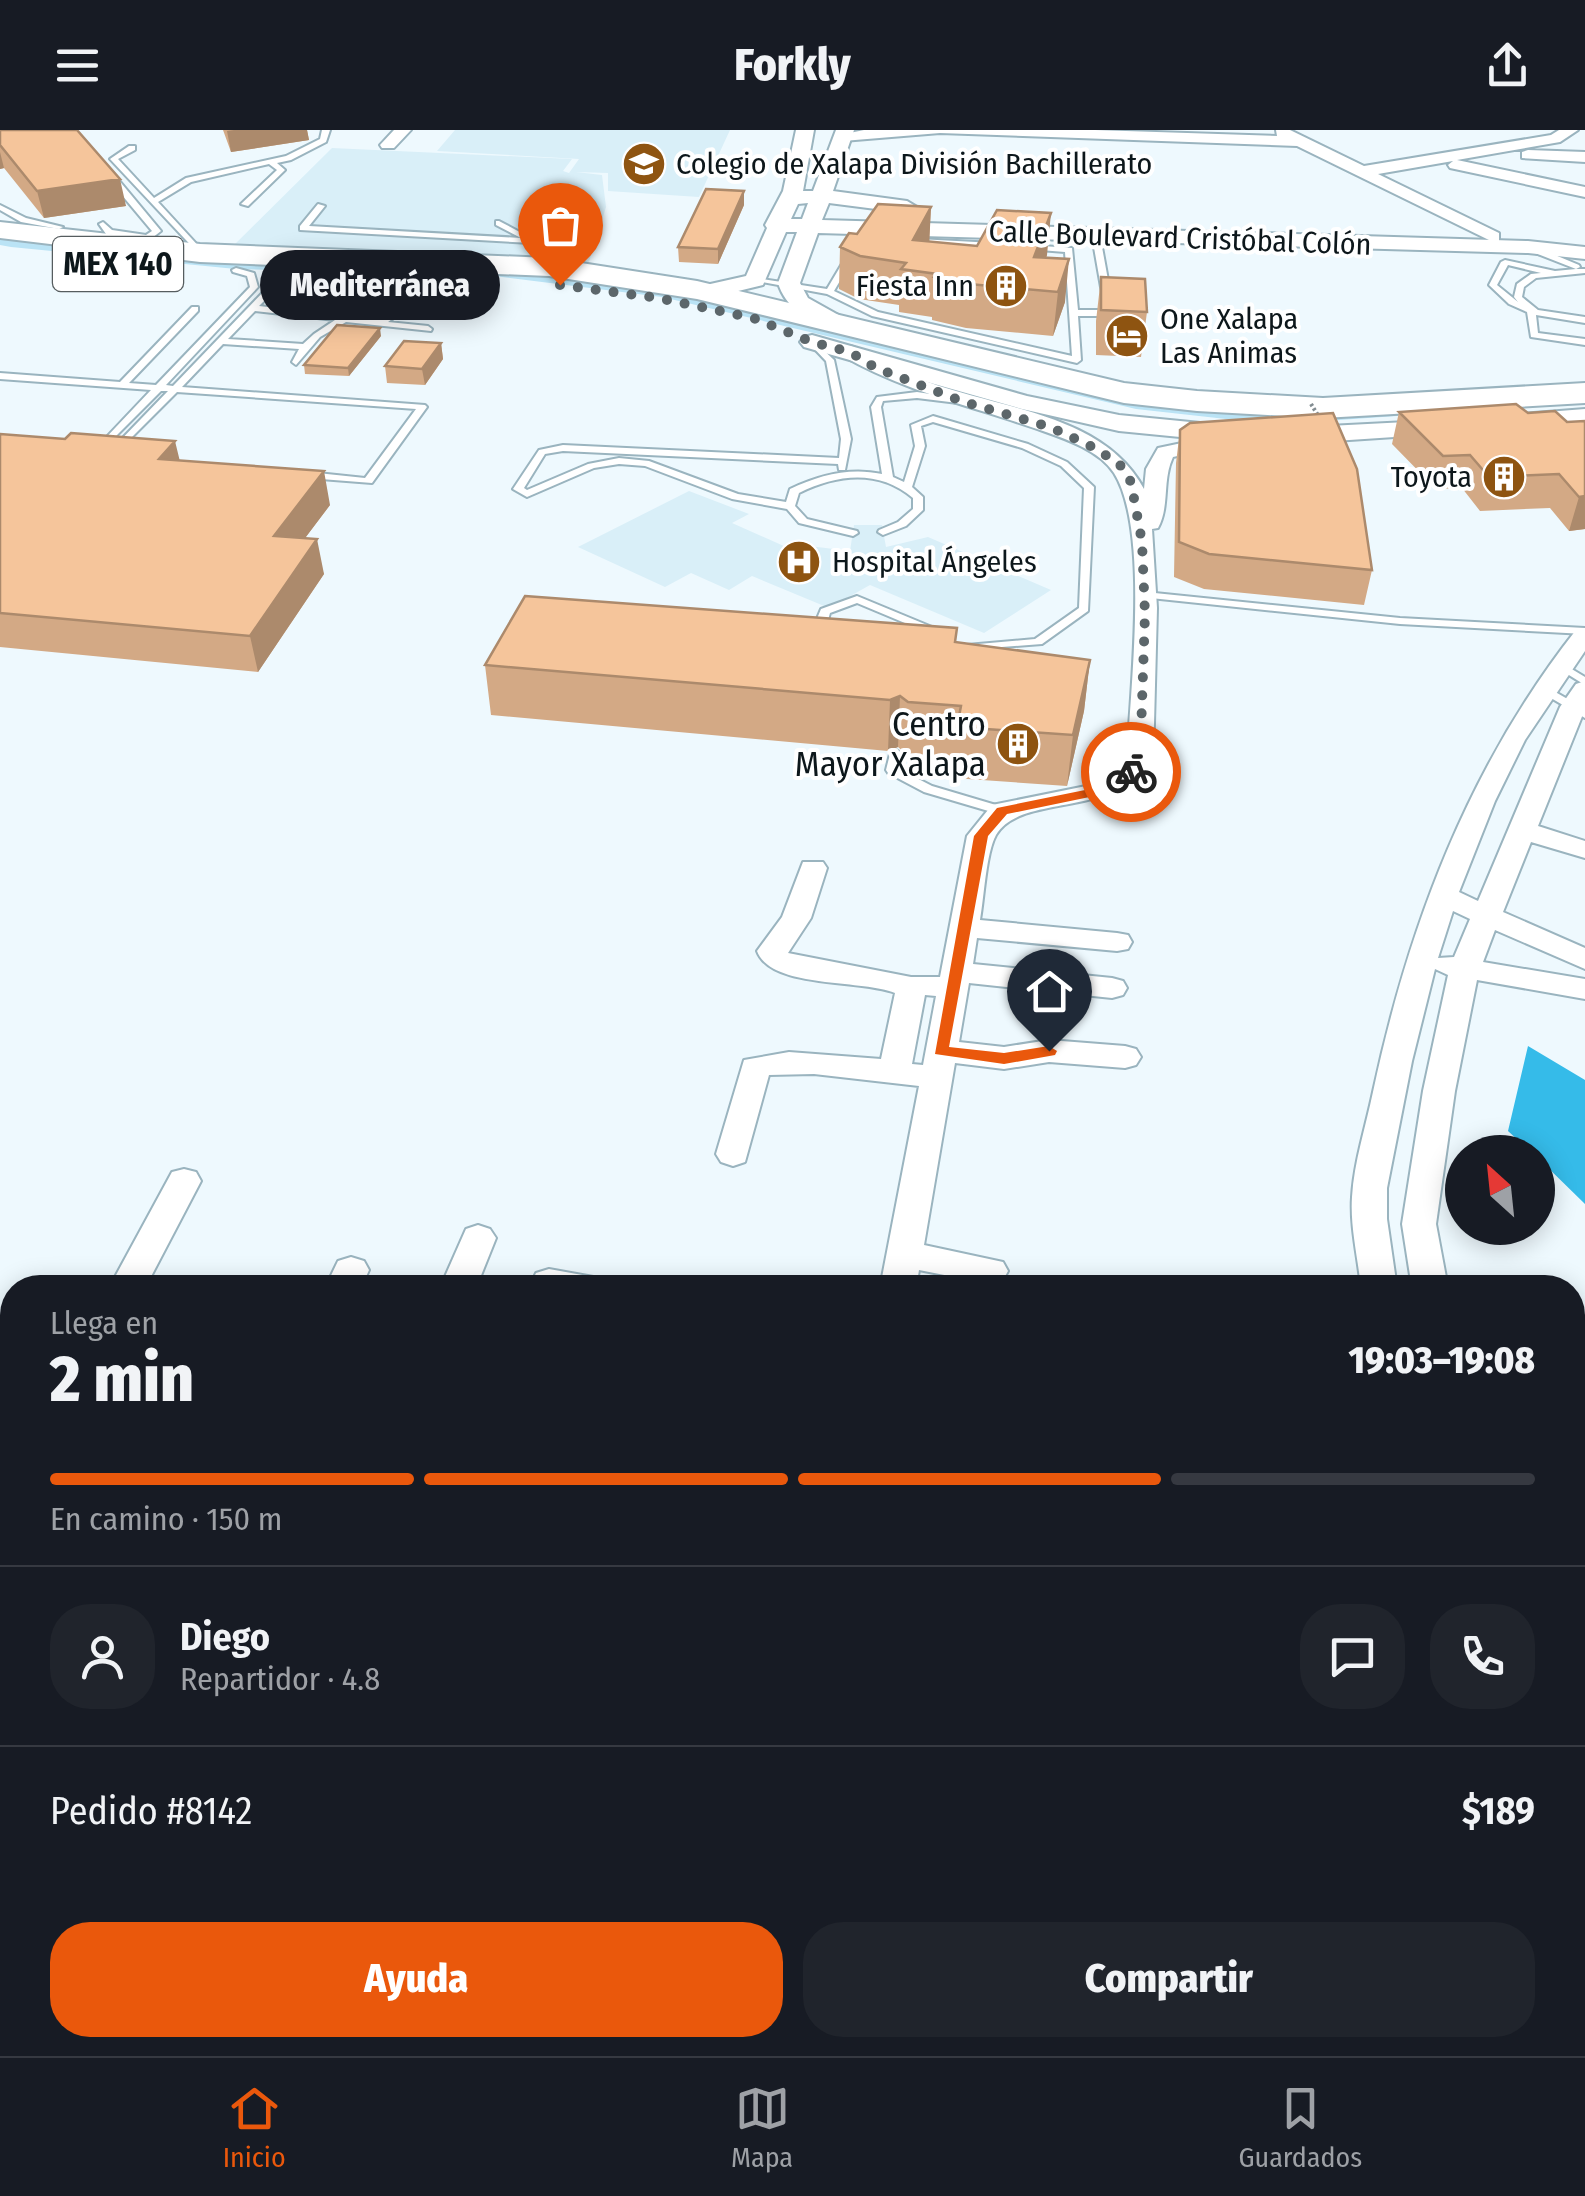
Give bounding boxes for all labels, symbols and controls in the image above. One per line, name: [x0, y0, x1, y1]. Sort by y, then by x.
icon: menu: [50, 38, 105, 93]
text: Forkly: [734, 38, 851, 92]
icon: share: [1480, 38, 1535, 93]
school or university icon: Colegio de Xalapa División Bachillerato: [621, 141, 667, 187]
place label: Colegio de Xalapa División Bachillerato: [676, 146, 1152, 182]
pin: [518, 183, 603, 286]
icon: bag: [533, 198, 588, 253]
street label: Calle Boulevard Cristóbal Colón: [988, 213, 1372, 263]
road number: MEX 140: [53, 237, 183, 291]
callout: Mediterránea: [260, 250, 500, 320]
building icon: Fiesta Inn: [983, 263, 1029, 309]
text: Mediterránea: [290, 266, 470, 304]
place label: Fiesta Inn: [856, 268, 974, 304]
place label: One Xalapa Las Animas: [1160, 301, 1298, 371]
hotel icon: One Xalapa Las Animas: [1104, 313, 1150, 359]
building icon: Toyota: [1481, 454, 1527, 500]
place label: Toyota: [1391, 459, 1472, 495]
hospital icon: Hospital Ángeles: [776, 539, 822, 585]
place label: Hospital Ángeles: [832, 544, 1037, 580]
place label: Centro Mayor Xalapa: [795, 703, 986, 785]
building icon: Centro Mayor Xalapa: [995, 721, 1041, 767]
courier: [1081, 722, 1181, 822]
icon: bike: [1104, 745, 1159, 800]
pin: [1007, 949, 1092, 1052]
icon: home: [1022, 964, 1077, 1019]
north arrow: [1445, 1135, 1555, 1245]
map controls: [1445, 1135, 1555, 1245]
text: Llega en: [50, 1304, 158, 1342]
text: 19:03–19:08: [1349, 1337, 1535, 1383]
text: 2 min: [50, 1340, 194, 1418]
text: En camino · 150 m: [50, 1500, 282, 1538]
button: person: [50, 1604, 155, 1709]
button: chat: [1300, 1604, 1405, 1709]
button: phone: [1430, 1604, 1535, 1709]
text: Diego: [180, 1614, 270, 1660]
text: Repartidor · 4.8: [180, 1660, 380, 1698]
text: Pedido #8142: [50, 1788, 252, 1834]
text: $189: [1462, 1788, 1535, 1834]
button: Ayuda: [50, 1922, 783, 2037]
button: Compartir: [803, 1922, 1535, 2037]
tab: Inicio: [223, 2081, 286, 2174]
tab: Mapa: [731, 2081, 793, 2174]
tab: Guardados: [1238, 2081, 1362, 2174]

